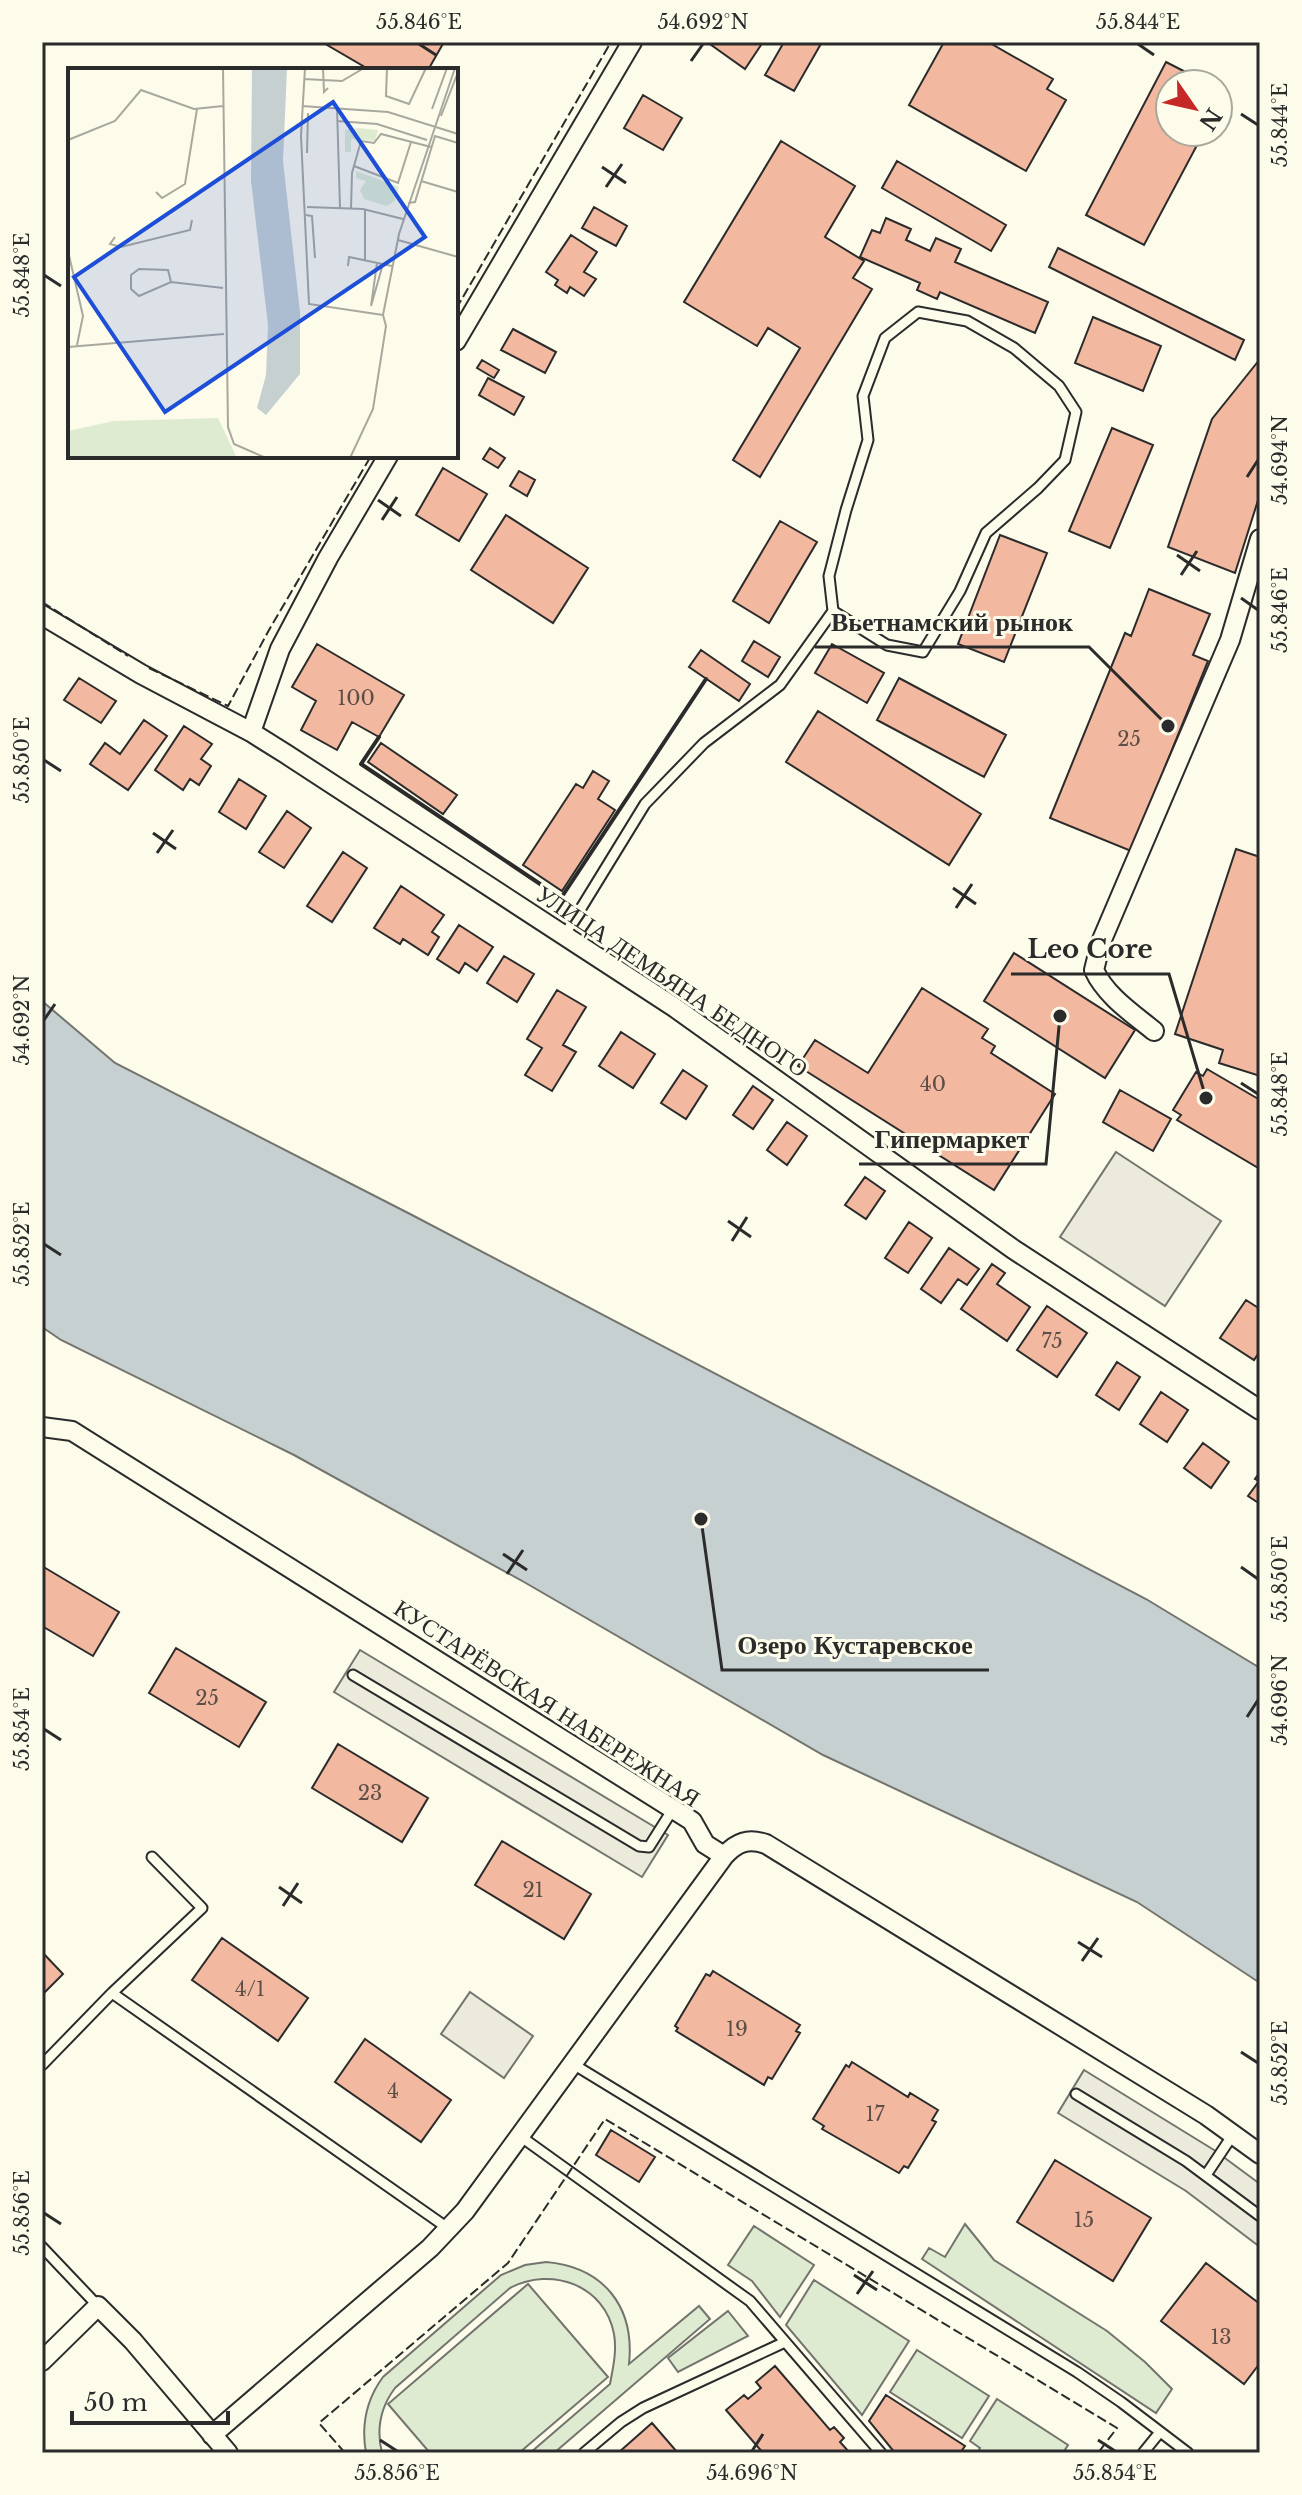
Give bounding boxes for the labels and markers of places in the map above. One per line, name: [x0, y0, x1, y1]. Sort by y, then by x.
callout: Вьетнамский рынок: [815, 597, 1089, 647]
callout: Leo Core: [1011, 924, 1169, 974]
callout: Гипермаркет: [859, 1114, 1046, 1164]
callout: Озеро Кустаревское: [722, 1620, 989, 1670]

